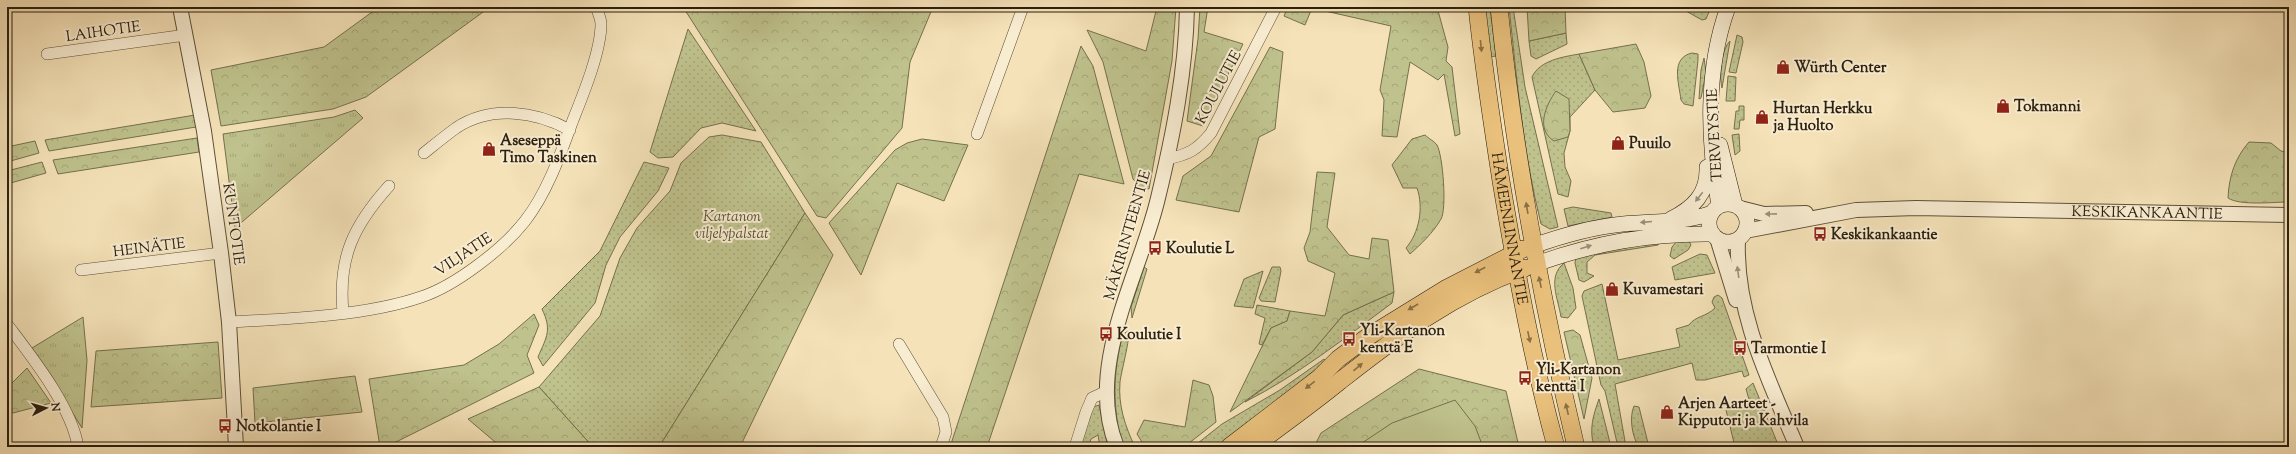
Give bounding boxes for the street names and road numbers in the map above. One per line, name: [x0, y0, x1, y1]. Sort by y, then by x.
street label: LAIHOTIE: [64, 17, 142, 48]
street label: KOULUTIE: [1191, 47, 1248, 128]
street label: TERVEYSTIE: [1703, 88, 1728, 182]
street label: HÄMEENLINNANTIE: [1485, 151, 1532, 307]
street label: MÄKIRINTEENTIE: [1099, 168, 1157, 303]
street label: KUNTOTIE: [216, 182, 249, 267]
street label: KESKIKANKAANTIE: [2071, 202, 2223, 226]
street label: VILJATIE: [431, 228, 497, 282]
street label: HEINÄTIE: [112, 233, 187, 263]

